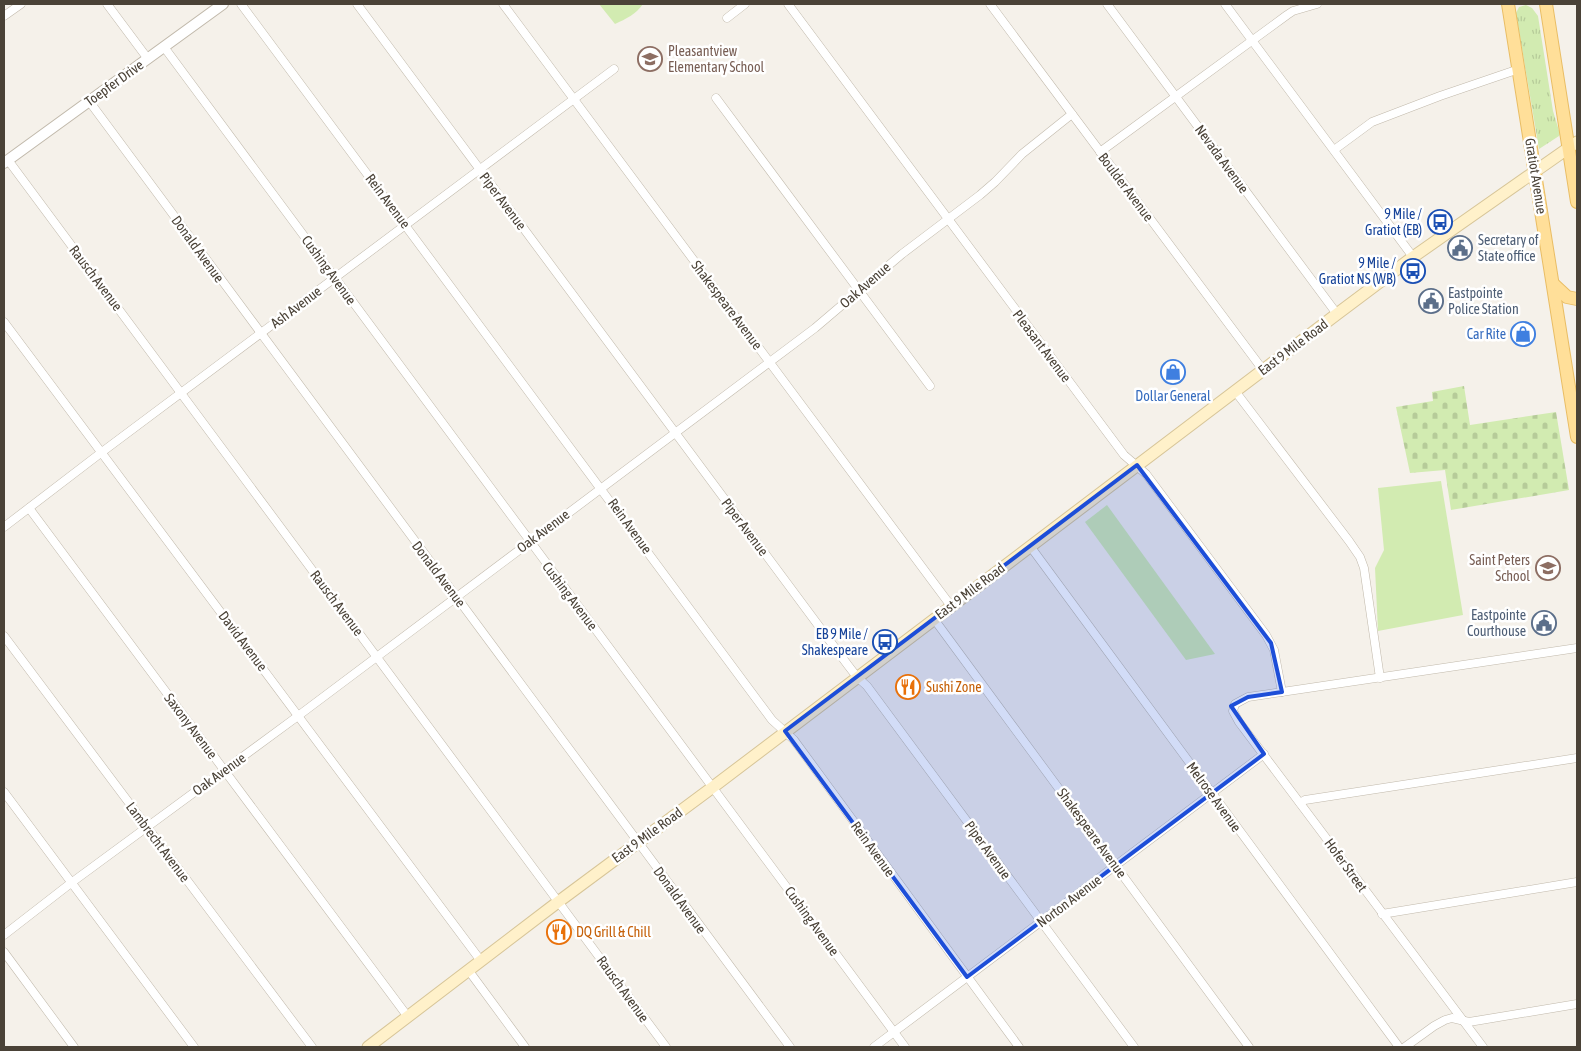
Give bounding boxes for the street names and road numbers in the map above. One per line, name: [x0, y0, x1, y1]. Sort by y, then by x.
street label: Toepfer Drive: [82, 56, 146, 110]
street label: Nevada Avenue: [1192, 122, 1252, 196]
street label: Gratiot Avenue: [1522, 137, 1550, 215]
street label: Boulder Avenue: [1095, 150, 1157, 224]
street label: Piper Avenue: [476, 169, 530, 233]
street label: Rein Avenue: [362, 171, 414, 231]
street label: Donald Avenue: [168, 212, 228, 286]
street label: Cushing Avenue: [299, 232, 359, 308]
street label: Rausch Avenue: [66, 242, 126, 314]
street label: Shakespeare Avenue: [688, 257, 766, 353]
street label: Oak Avenue: [837, 259, 893, 311]
street label: Ash Avenue: [268, 283, 324, 331]
street label: Pleasant Avenue: [1010, 307, 1074, 385]
street label: East 9 Mile Road: [1255, 316, 1331, 378]
street label: Rein Avenue: [605, 495, 655, 557]
street label: Piper Avenue: [718, 495, 772, 559]
street label: Oak Avenue: [514, 506, 572, 556]
street label: Donald Avenue: [409, 538, 469, 610]
street label: Cushing Avenue: [539, 559, 601, 633]
street label: East 9 Mile Road: [932, 560, 1008, 622]
street label: Rausch Avenue: [307, 567, 367, 639]
street label: David Avenue: [215, 608, 271, 674]
street label: Saxony Avenue: [161, 690, 221, 762]
street label: Oak Avenue: [189, 749, 249, 799]
street label: Melrose Avenue: [1183, 759, 1245, 835]
street label: Shakespeare Avenue: [1054, 785, 1130, 881]
street label: Lambrecht Avenue: [123, 799, 193, 885]
street label: East 9 Mile Road: [609, 804, 685, 866]
street label: Rein Avenue: [848, 818, 898, 880]
street label: Piper Avenue: [962, 818, 1014, 882]
street label: Hofer Street: [1321, 835, 1371, 895]
street label: Donald Avenue: [650, 863, 710, 937]
street label: Norton Avenue: [1034, 872, 1104, 930]
street label: Cushing Avenue: [782, 883, 842, 959]
street label: Rausch Avenue: [594, 953, 652, 1025]

